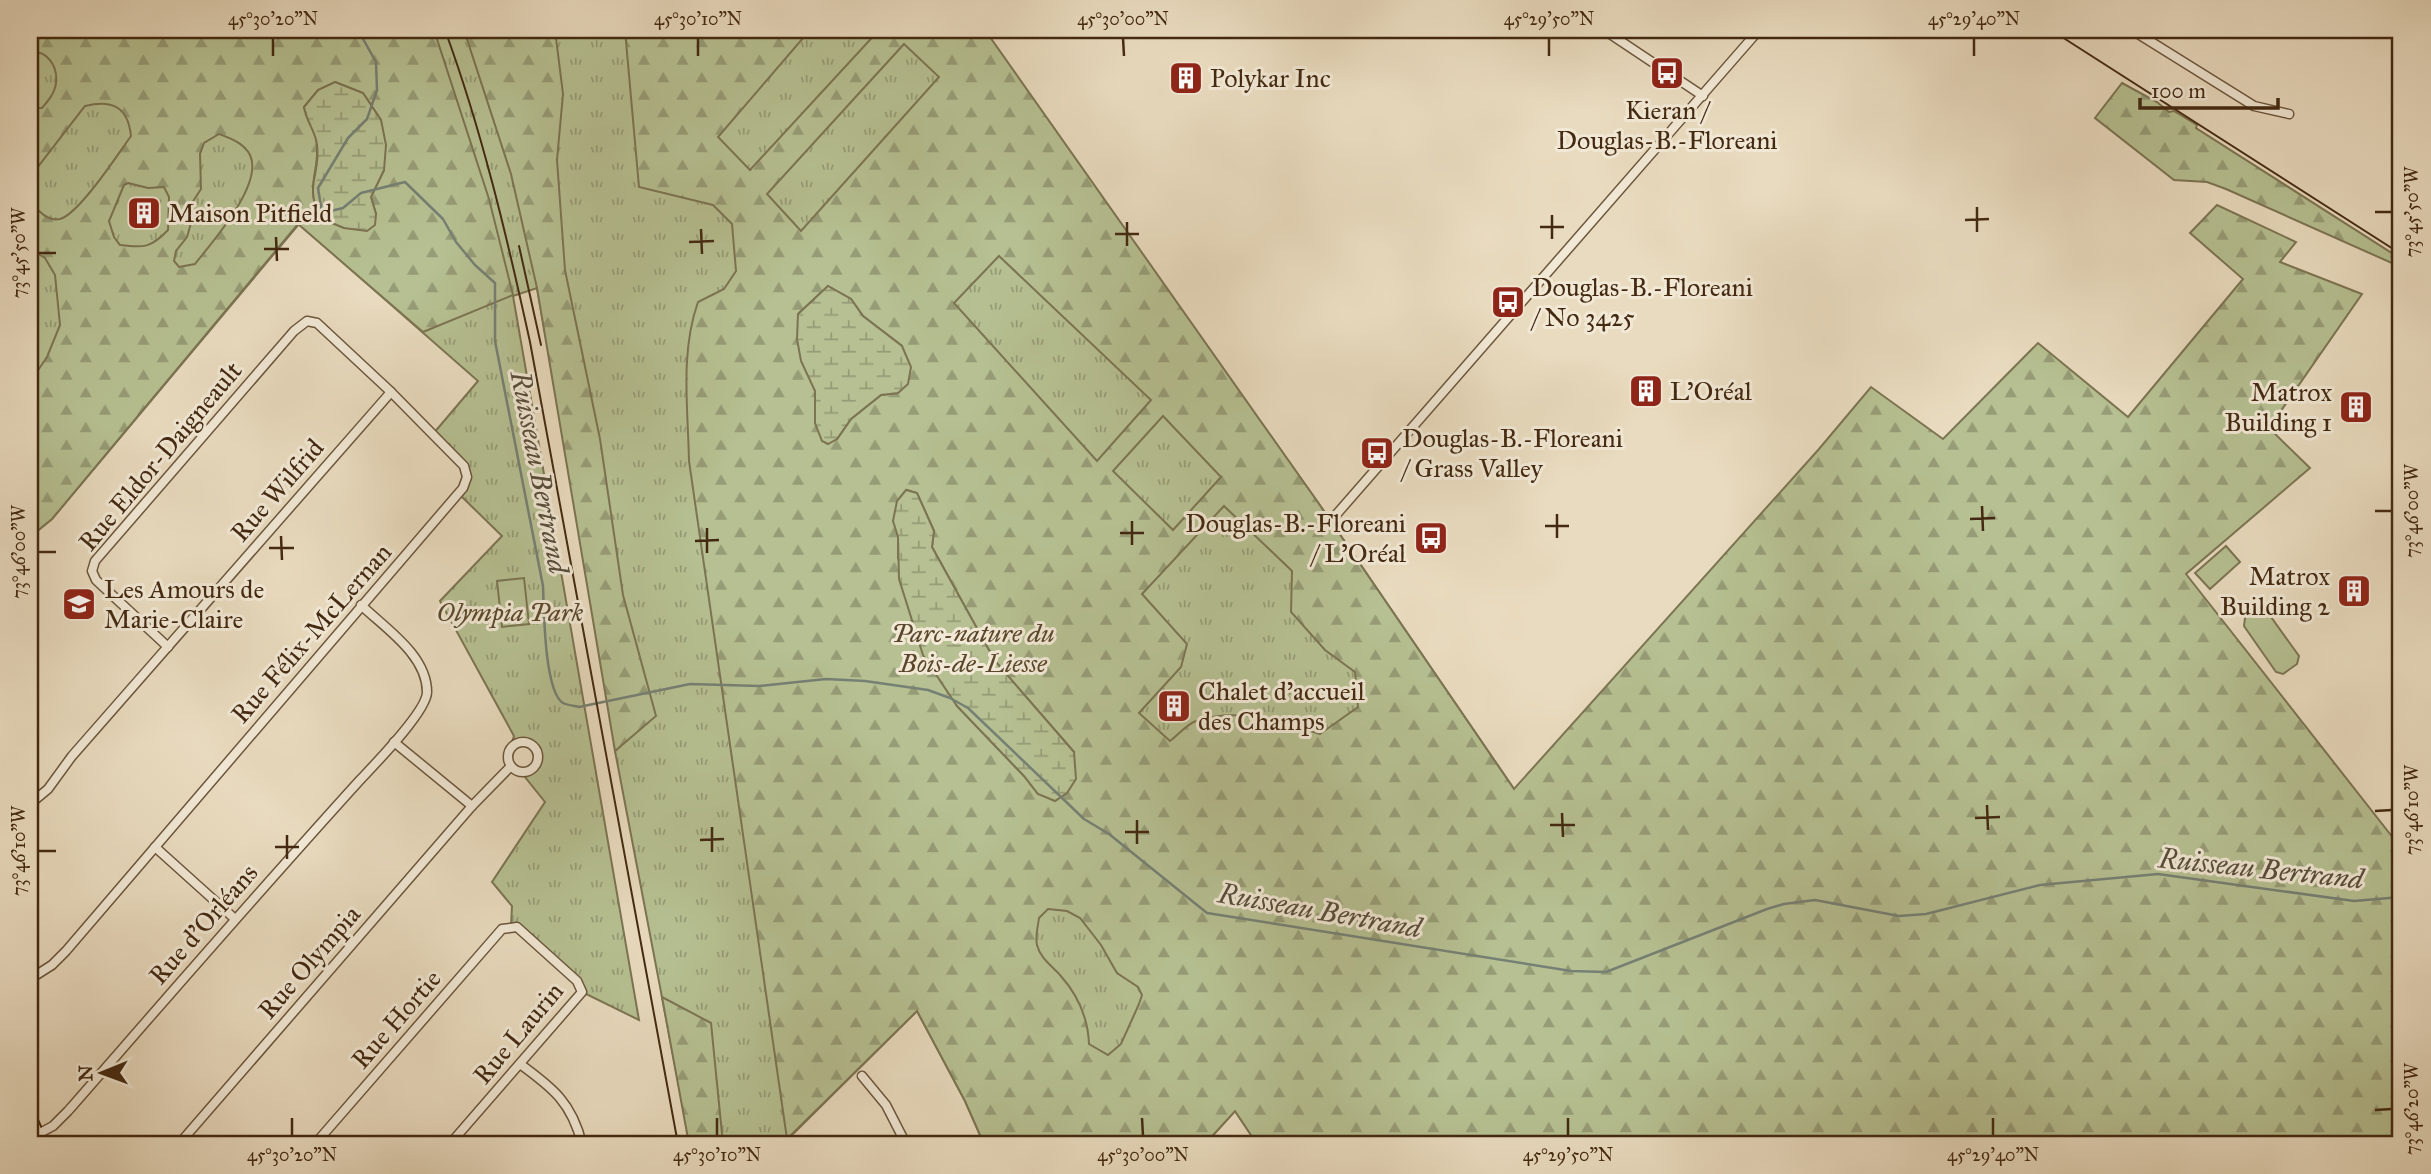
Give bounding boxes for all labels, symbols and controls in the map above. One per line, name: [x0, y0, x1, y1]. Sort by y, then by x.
text: 45°30'20"N: [228, 8, 318, 30]
text: 45°30'10"N: [654, 8, 742, 30]
text: 45°30'00"N: [1077, 8, 1169, 30]
text: 45°29'50"N: [1504, 8, 1594, 30]
text: 45°29'40"N: [1928, 8, 2020, 30]
bus stop icon: Kieran / Douglas-B.-Floreani: [1648, 54, 1686, 92]
building icon: Polykar Inc: [1167, 59, 1205, 97]
place label: Polykar Inc: [1210, 62, 1331, 94]
scale bar: [2140, 66, 2279, 110]
text: 100 m: [2151, 78, 2206, 104]
place label: Kieran / Douglas-B.-Floreani: [1557, 94, 1777, 156]
text: 73°45'50"W: [2401, 166, 2423, 257]
building icon: Maison Pitfield: [125, 194, 163, 232]
place label: Maison Pitfield: [168, 197, 332, 229]
text: 73°45'50"W: [8, 207, 30, 298]
place label: Douglas-B.-Floreani / No 3425: [1530, 271, 1753, 333]
bus stop icon: Douglas-B.-Floreani / No 3425: [1489, 283, 1527, 321]
street label: Rue Eldor-Daigneault: [71, 355, 249, 557]
water label: Ruisseau Bertrand: [503, 367, 577, 579]
building icon: L'Oréal: [1627, 372, 1665, 410]
place label: L'Oréal: [1670, 375, 1752, 407]
place label: Matrox Building 1: [2225, 376, 2332, 438]
building icon: Matrox Building 1: [2337, 388, 2375, 426]
place label: Douglas-B.-Floreani / Grass Valley: [1400, 422, 1623, 484]
street label: Rue Wilfrid: [224, 432, 330, 548]
bus stop icon: Douglas-B.-Floreani / Grass Valley: [1358, 434, 1396, 472]
text: 73°46'00"W: [2401, 463, 2423, 558]
text: 73°46'00"W: [8, 504, 30, 599]
place label: Douglas-B.-Floreani / L'Oréal: [1185, 507, 1406, 569]
bus stop icon: Douglas-B.-Floreani / L'Oréal: [1412, 519, 1450, 557]
street label: Rue Félix-McLernan: [224, 536, 398, 730]
place label: Matrox Building 2: [2220, 560, 2330, 622]
building icon: Matrox Building 2: [2335, 572, 2373, 610]
place label: Les Amours de Marie-Claire: [104, 573, 264, 635]
school or university icon: Les Amours de Marie-Claire: [60, 585, 98, 623]
park label: Olympia Park: [437, 596, 584, 629]
park label: Parc-nature du Bois-de-Liesse: [891, 617, 1055, 679]
place label: Chalet d'accueil des Champs: [1198, 675, 1365, 737]
building icon: Chalet d'accueil des Champs: [1155, 687, 1193, 725]
text: 73°46'10"W: [2401, 764, 2423, 855]
text: 73°46'10"W: [8, 805, 30, 896]
water label: Ruisseau Bertrand: [2156, 840, 2367, 897]
street label: Rue d'Orléans: [142, 857, 264, 991]
water label: Ruisseau Bertrand: [1215, 875, 1427, 946]
street label: Rue Olympia: [251, 899, 367, 1025]
street label: Rue Hortie: [344, 963, 448, 1075]
street label: Rue Laurin: [466, 975, 570, 1091]
north arrow: [66, 1038, 136, 1108]
text: 73°46'20"W: [2401, 1062, 2423, 1155]
text: N: [74, 1065, 97, 1082]
text: 45°30'20"N: [247, 1144, 337, 1166]
text: 45°30'10"N: [673, 1144, 761, 1166]
text: 45°30'00"N: [1097, 1144, 1189, 1166]
text: 45°29'50"N: [1523, 1144, 1613, 1166]
text: 45°29'40"N: [1947, 1144, 2039, 1166]

